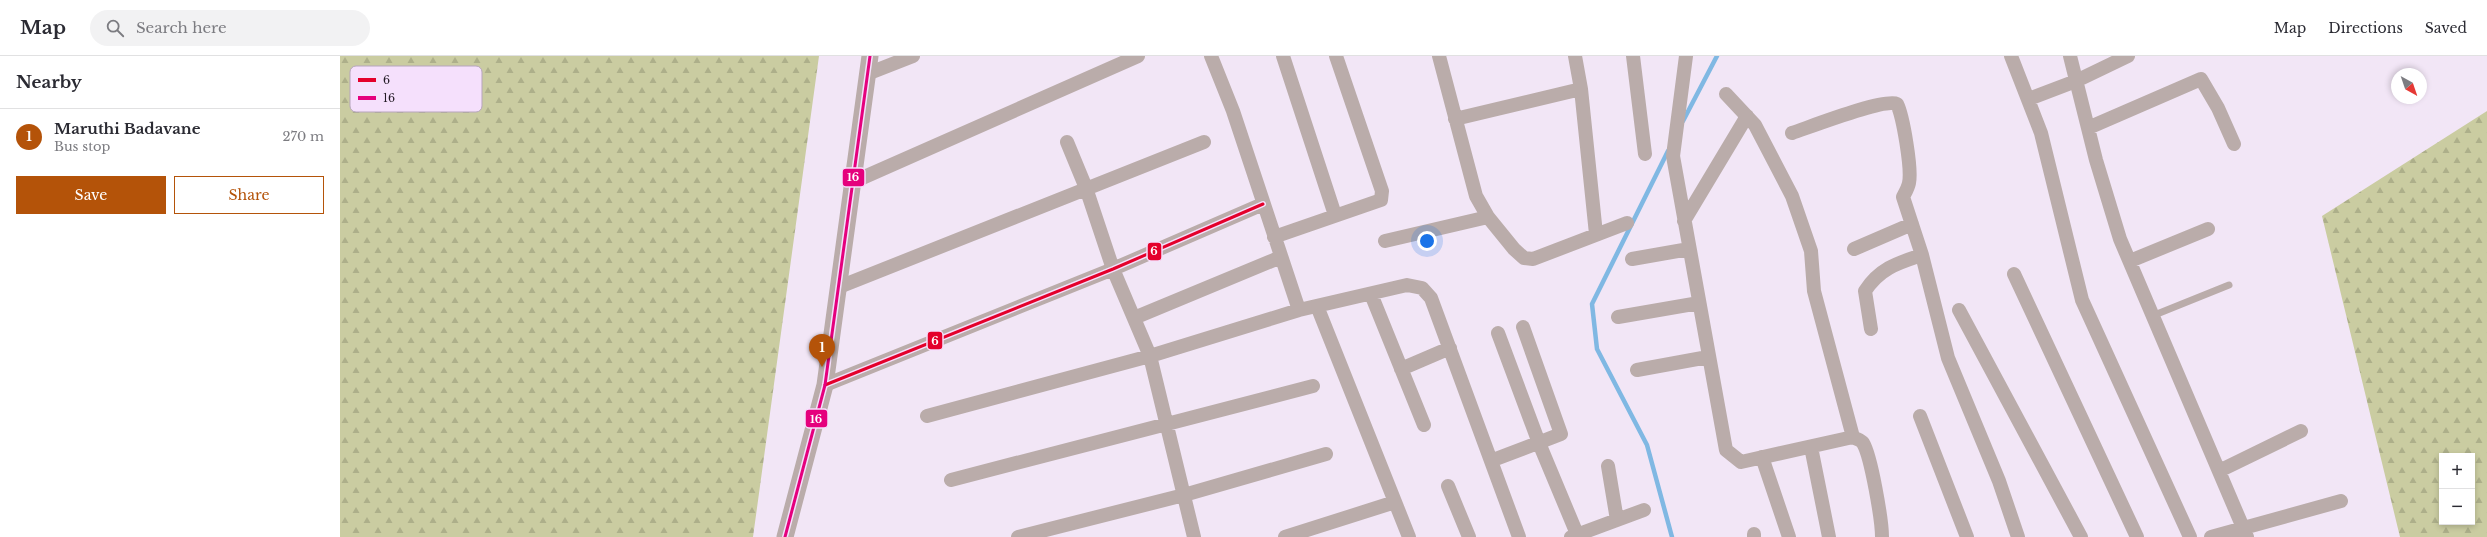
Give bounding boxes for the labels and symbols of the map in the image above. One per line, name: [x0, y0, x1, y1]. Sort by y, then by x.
legend: [350, 66, 482, 112]
north arrow: [2391, 68, 2427, 104]
text: 6: [383, 73, 390, 87]
text: 16: [383, 91, 395, 105]
line badge: 16: [842, 168, 865, 187]
text: 16: [847, 170, 859, 184]
your location: [1417, 231, 1437, 251]
line badge: 6: [1147, 242, 1162, 261]
text: 6: [1150, 244, 1158, 258]
line badge: 6: [927, 331, 943, 350]
pin: 1: [809, 334, 835, 367]
text: 6: [931, 334, 939, 348]
line badge: 16: [805, 409, 828, 428]
text: 16: [810, 412, 822, 426]

